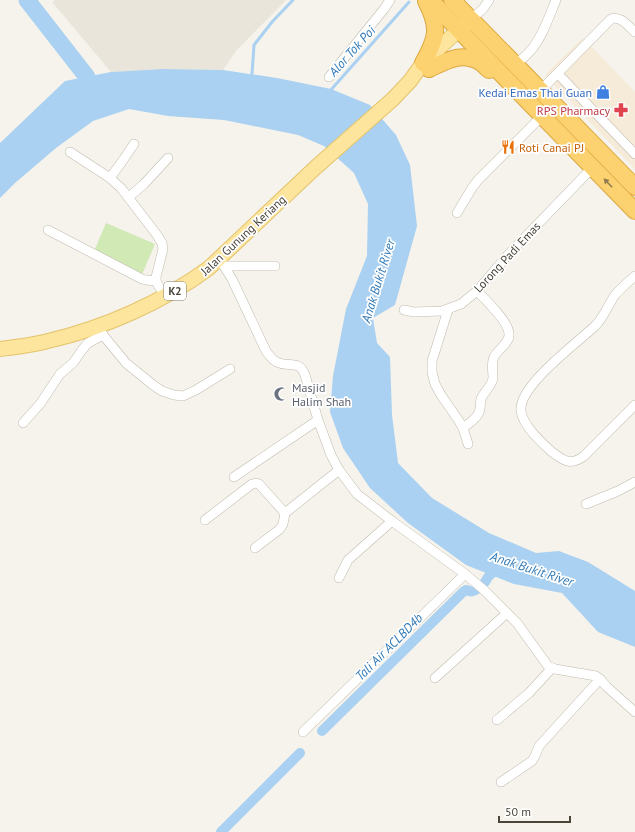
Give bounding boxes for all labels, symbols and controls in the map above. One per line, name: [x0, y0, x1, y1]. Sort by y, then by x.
water label: Alor Tok Poi: [324, 22, 380, 81]
shop icon: Kedai Emas Thai Guan: [595, 84, 611, 100]
place label: Kedai Emas Thai Guan: [478, 85, 592, 100]
pharmacy icon: RPS Pharmacy: [613, 102, 629, 118]
place label: RPS Pharmacy: [537, 103, 610, 118]
restaurant icon: Roti Canai PJ: [500, 139, 516, 155]
place label: Roti Canai PJ: [519, 140, 584, 155]
one-way arrow: [603, 178, 613, 188]
street label: Jalan Gunung Keriang: [197, 192, 289, 279]
street label: Lorong Padi Emas: [470, 219, 544, 295]
water label: Anak Bukit River: [357, 237, 399, 326]
road number: K2: [164, 282, 186, 300]
place label: Masjid Halim Shah: [292, 380, 351, 409]
mosque icon: Masjid Halim Shah: [273, 386, 289, 402]
water label: Anak Bukit River: [487, 547, 576, 591]
water label: Tali Air ACLBD4b: [352, 609, 427, 684]
scale bar: [499, 798, 570, 824]
text: 50 m: [505, 804, 531, 819]

